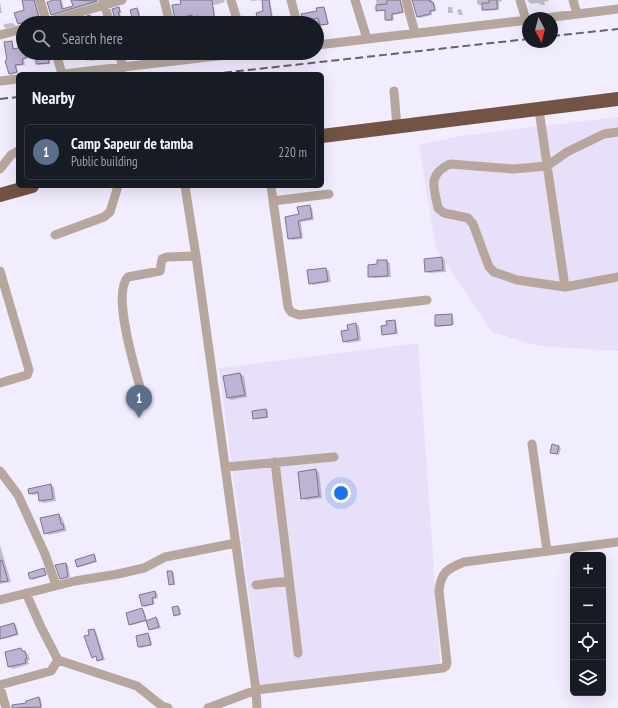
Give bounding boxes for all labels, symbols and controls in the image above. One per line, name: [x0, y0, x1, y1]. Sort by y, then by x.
north arrow: [522, 12, 558, 48]
search box: [16, 16, 324, 60]
icon: search: [30, 27, 52, 49]
text: Search here: [62, 29, 123, 48]
text: Nearby: [32, 87, 75, 109]
text: Camp Sapeur de tamba: [71, 134, 193, 153]
text: 1: [43, 144, 49, 161]
text: 220 m: [278, 144, 307, 161]
text: Public building: [71, 153, 138, 170]
pin: 1: [126, 385, 152, 418]
your location: [331, 483, 351, 503]
map controls: [570, 552, 606, 696]
button: +: [570, 552, 606, 588]
button: −: [570, 588, 606, 624]
button: locate: [570, 624, 606, 660]
button: layers: [570, 660, 606, 696]

